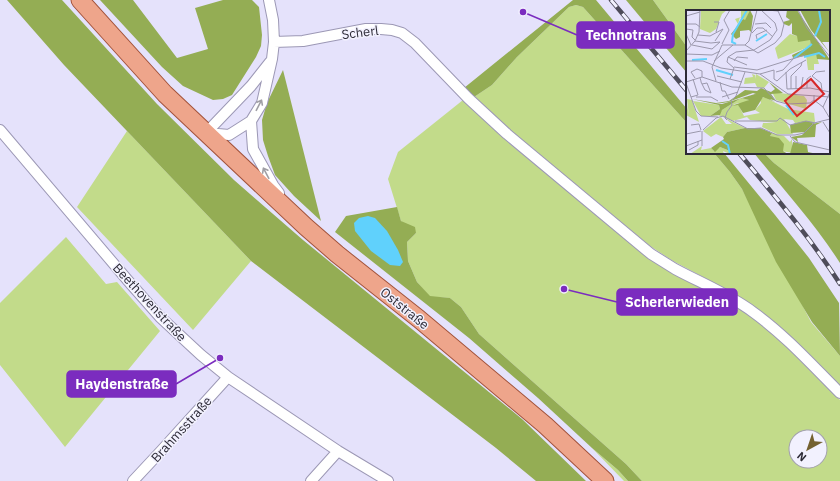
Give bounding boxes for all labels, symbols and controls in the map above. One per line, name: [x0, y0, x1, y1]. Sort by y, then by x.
inset map: [686, 10, 830, 154]
street label: Scherl: [341, 22, 380, 43]
callout: Technotrans: [577, 22, 674, 48]
text: Technotrans: [585, 26, 667, 44]
one-way arrow: [256, 100, 263, 112]
one-way arrow: [262, 167, 270, 179]
street label: Beethovenstraße: [109, 260, 190, 345]
street label: Oststraße: [377, 284, 433, 333]
callout: Scherlerwieden: [617, 289, 737, 315]
text: Scherlerwieden: [625, 293, 729, 311]
callout: Haydenstraße: [67, 371, 176, 397]
text: Haydenstraße: [75, 375, 169, 393]
street label: Brahmsstraße: [147, 393, 215, 466]
north arrow: [788, 429, 828, 469]
text: N: [794, 449, 809, 465]

